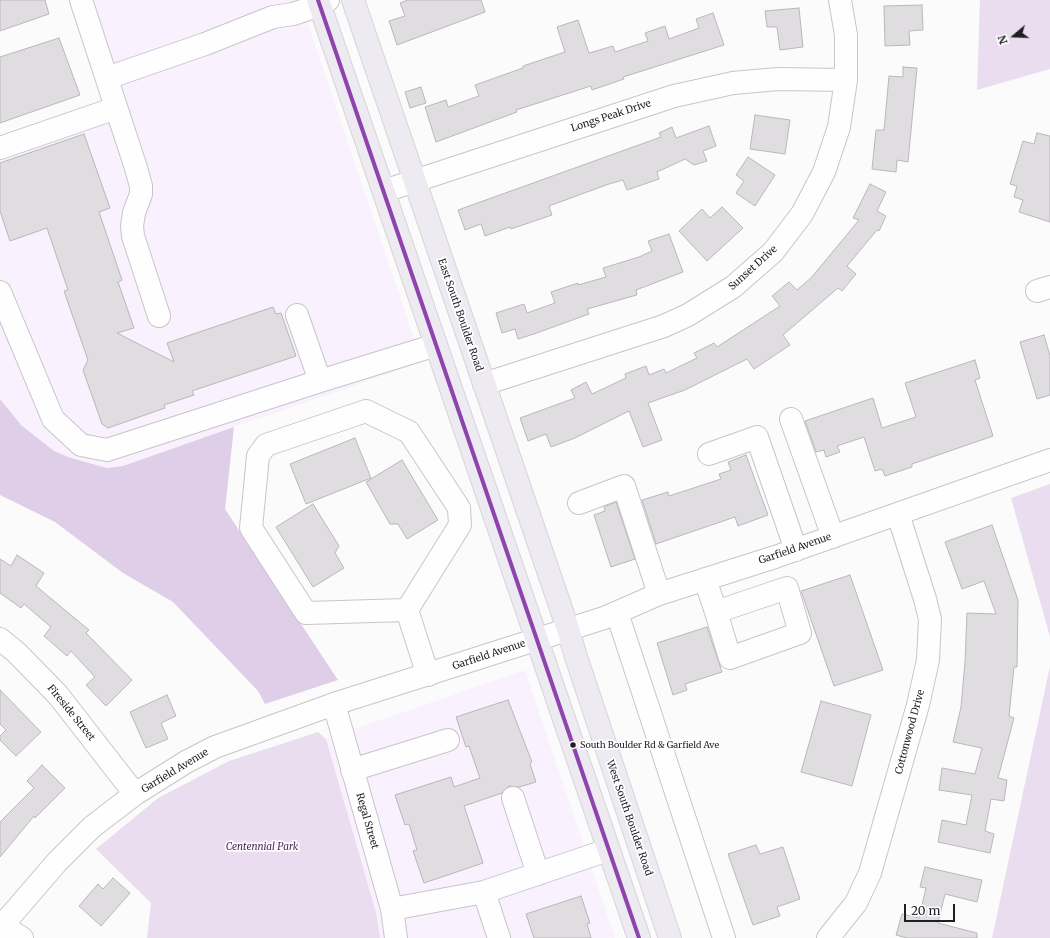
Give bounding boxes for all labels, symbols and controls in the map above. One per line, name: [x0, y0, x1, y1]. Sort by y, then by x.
north arrow: [994, 16, 1034, 56]
text: N: [995, 34, 1011, 46]
street label: Longs Peak Drive: [569, 97, 653, 135]
street label: Sunset Drive: [726, 243, 780, 293]
street label: East South Boulder Road: [435, 257, 485, 373]
street label: Garfield Avenue: [757, 531, 833, 567]
street label: Garfield Avenue: [451, 638, 527, 672]
street label: Fireside Street: [45, 682, 97, 744]
street label: Cottonwood Drive: [893, 688, 927, 776]
marker: South Boulder Rd & Garfield Ave: [568, 740, 578, 750]
place label: South Boulder Rd & Garfield Ave: [580, 740, 719, 750]
street label: Garfield Avenue: [139, 746, 211, 796]
street label: West South Boulder Road: [604, 759, 654, 877]
street label: Regal Street: [353, 792, 381, 850]
park label: Centennial Park: [226, 841, 298, 853]
scale bar: [906, 896, 957, 922]
text: 20 m: [911, 903, 940, 918]

